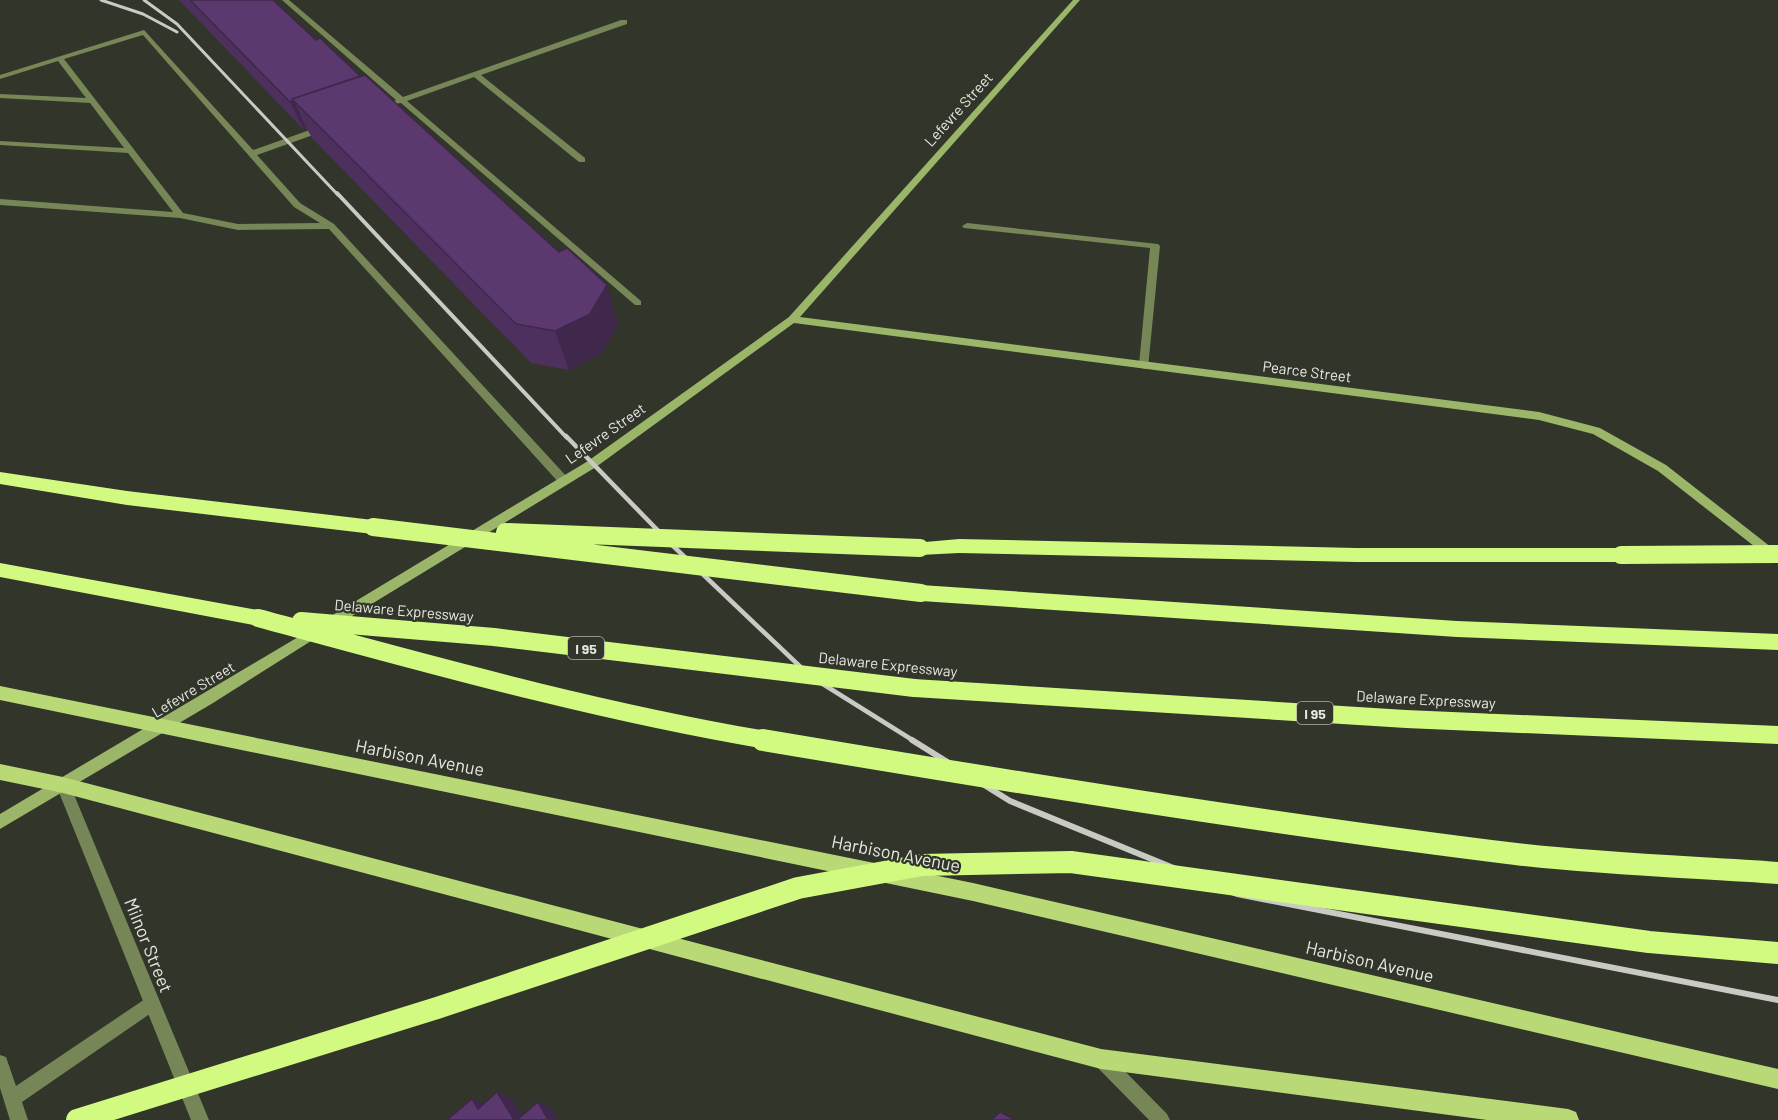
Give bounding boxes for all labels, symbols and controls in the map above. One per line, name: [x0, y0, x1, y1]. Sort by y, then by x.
street label: Lefevre Street: [920, 68, 996, 150]
street label: Pearce Street: [1262, 357, 1352, 385]
street label: Lefevre Street: [562, 399, 648, 467]
street label: Delaware Expressway: [334, 595, 474, 625]
road number: I 95: [568, 637, 604, 659]
street label: Delaware Expressway: [818, 648, 958, 680]
street label: Lefevre Street: [148, 657, 238, 721]
street label: Delaware Expressway: [1356, 686, 1496, 712]
road number: I 95: [1297, 702, 1333, 724]
street label: Harbison Avenue: [354, 734, 486, 780]
street label: Harbison Avenue: [830, 830, 962, 876]
street label: Milnor Street: [120, 894, 178, 996]
street label: Harbison Avenue: [1304, 936, 1436, 986]

